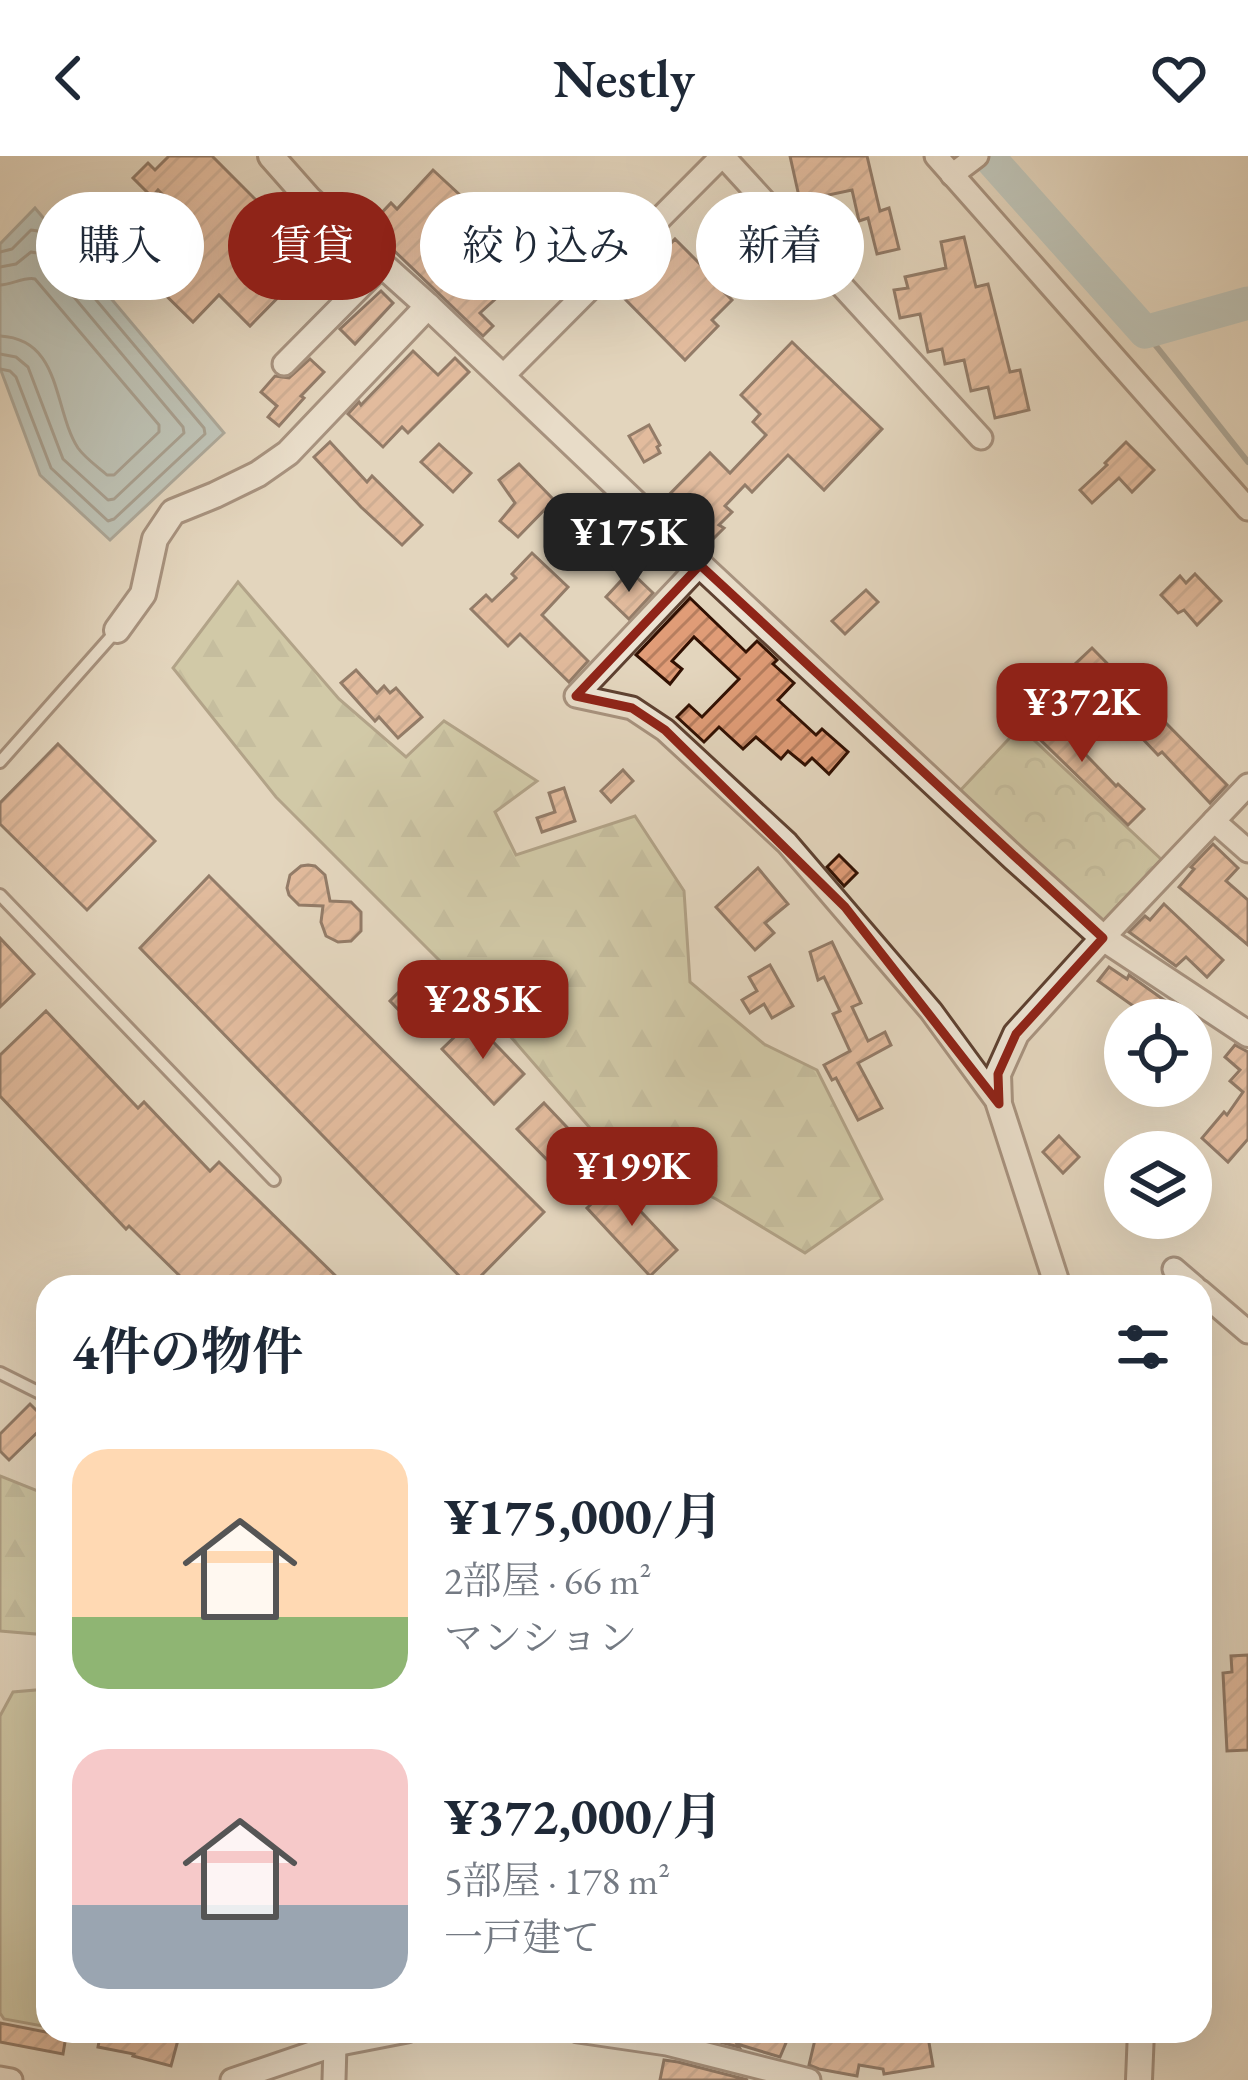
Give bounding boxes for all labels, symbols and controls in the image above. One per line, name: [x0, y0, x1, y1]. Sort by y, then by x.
text: Nestly: [553, 43, 695, 113]
icon: back: [36, 45, 102, 111]
icon: heart: [1146, 45, 1212, 111]
chip: 購入: [36, 192, 204, 300]
chip: 賃貸: [228, 192, 396, 300]
chip: 絞り込み: [420, 192, 672, 300]
chip: 新着: [696, 192, 864, 300]
pin: ¥175K: [545, 493, 713, 595]
text: ¥175K: [570, 506, 688, 557]
pin: ¥372K: [998, 663, 1166, 765]
text: ¥372K: [1023, 676, 1141, 727]
pin: ¥285K: [399, 960, 567, 1062]
text: ¥285K: [424, 973, 542, 1024]
map controls: [1104, 999, 1212, 1239]
button: locate: [1104, 999, 1212, 1107]
pin: ¥199K: [548, 1127, 716, 1229]
button: layers: [1104, 1131, 1212, 1239]
text: ¥199K: [573, 1140, 691, 1191]
icon: filters: [1110, 1314, 1176, 1380]
text: 4件の物件: [72, 1318, 303, 1384]
text: ¥175,000/月: [444, 1483, 723, 1549]
icon: home: [168, 1497, 312, 1641]
text: 2部屋 · 66 m²: [444, 1555, 651, 1606]
text: マンション: [444, 1612, 637, 1663]
text: ¥372,000/月: [444, 1783, 723, 1849]
icon: home: [168, 1797, 312, 1941]
text: 5部屋 · 178 m²: [444, 1855, 670, 1906]
text: 一戸建て: [444, 1912, 600, 1963]

